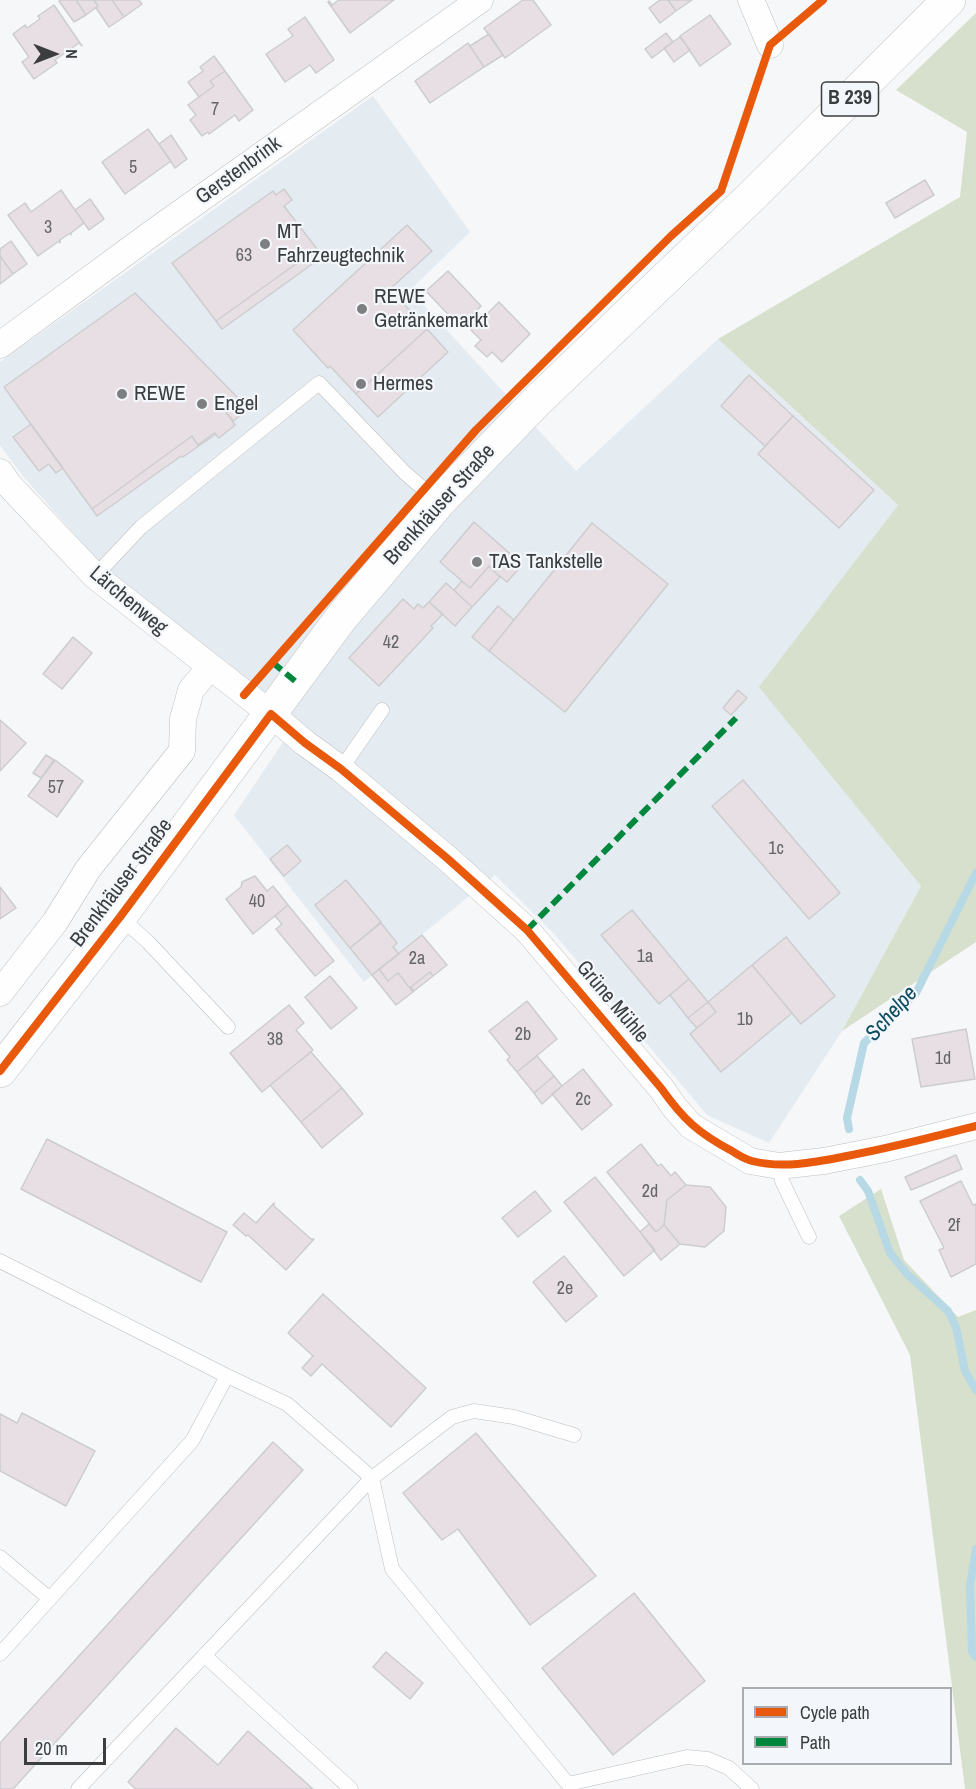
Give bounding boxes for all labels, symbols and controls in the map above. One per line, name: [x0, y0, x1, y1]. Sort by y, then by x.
north arrow: [24, 24, 84, 84]
text: N: [61, 49, 83, 59]
road number: B 239: [822, 82, 878, 116]
house number: 7: [211, 99, 219, 121]
street label: Gerstenbrink: [191, 132, 287, 210]
house number: 5: [129, 157, 137, 179]
house number: 3: [44, 217, 52, 239]
place label: MT Fahrzeugtechnik: [277, 219, 404, 269]
marker: MT Fahrzeugtechnik: [258, 237, 272, 251]
house number: 63: [236, 245, 252, 267]
place label: REWE Getränkemarkt: [374, 284, 488, 334]
marker: REWE Getränkemarkt: [355, 302, 369, 316]
place label: Hermes: [373, 371, 433, 397]
marker: Hermes: [354, 377, 368, 391]
place label: REWE: [134, 381, 186, 407]
marker: REWE: [115, 387, 129, 401]
place label: Engel: [214, 391, 258, 417]
marker: Engel: [195, 397, 209, 411]
street label: Brenkhäuser Straße: [379, 439, 501, 571]
place label: TAS Tankstelle: [489, 549, 603, 575]
marker: TAS Tankstelle: [470, 555, 484, 569]
street label: Lärchenweg: [84, 561, 172, 641]
house number: 42: [383, 632, 399, 654]
house number: 57: [48, 777, 64, 799]
street label: Brenkhäuser Straße: [66, 814, 178, 952]
house number: 1c: [768, 838, 784, 860]
house number: 40: [249, 891, 265, 913]
house number: 1a: [637, 946, 653, 968]
house number: 2a: [409, 948, 425, 970]
street label: Grüne Mühle: [570, 956, 654, 1048]
water label: Schelpe: [860, 981, 924, 1047]
house number: 1b: [737, 1009, 753, 1031]
house number: 2b: [515, 1024, 531, 1046]
house number: 38: [267, 1029, 283, 1051]
house number: 1d: [935, 1048, 951, 1070]
house number: 2c: [575, 1089, 591, 1111]
house number: 2d: [642, 1181, 658, 1203]
house number: 2f: [948, 1215, 960, 1237]
house number: 2e: [557, 1278, 573, 1300]
legend: [742, 1687, 952, 1765]
text: Cycle path: [800, 1700, 870, 1725]
scale bar: [27, 1726, 110, 1764]
text: Path: [800, 1730, 830, 1755]
text: 20 m: [35, 1736, 68, 1761]

